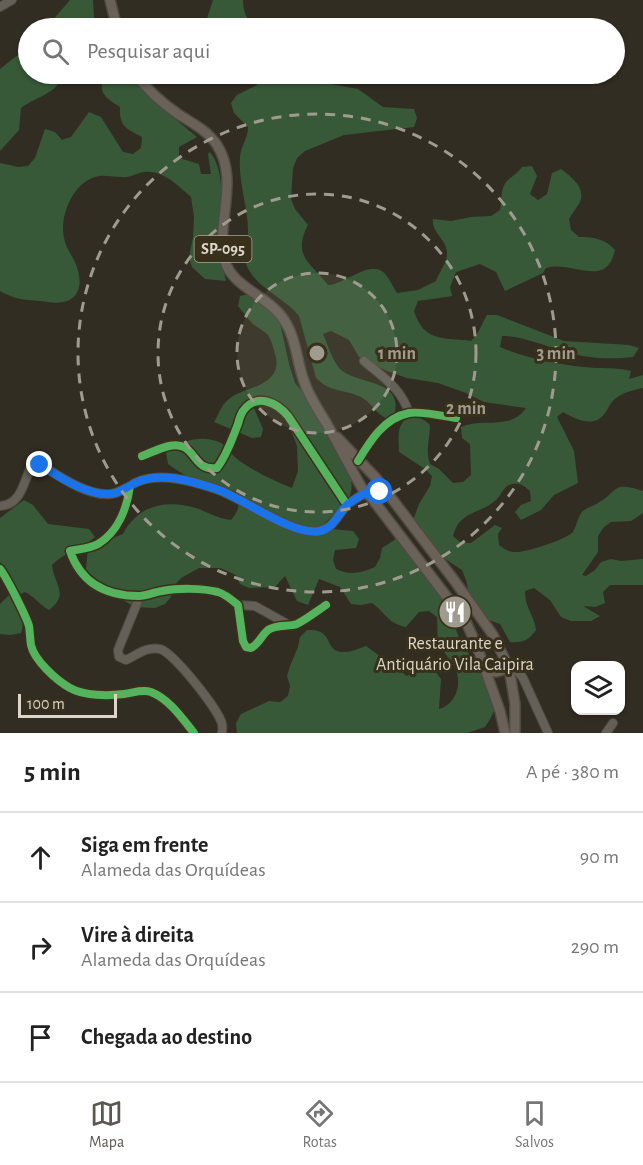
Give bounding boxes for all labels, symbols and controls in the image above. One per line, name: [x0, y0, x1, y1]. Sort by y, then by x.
search box: [18, 18, 625, 84]
icon: search: [39, 35, 72, 68]
text: Pesquisar aqui: [87, 40, 210, 62]
road number: SP-095: [194, 236, 252, 262]
centre of rings: [307, 343, 327, 363]
text: 1 min: [378, 345, 416, 363]
text: 3 min: [536, 345, 576, 363]
text: 2 min: [446, 400, 486, 418]
route end: [26, 451, 52, 477]
route start: [366, 478, 392, 504]
restaurant icon: Restaurante e Antiquário Vila Caipira: [437, 594, 473, 630]
place label: Restaurante e Antiquário Vila Caipira: [376, 635, 534, 674]
map controls: [571, 661, 625, 715]
button: layers: [571, 661, 625, 715]
scale bar: [18, 691, 117, 718]
text: 100 m: [27, 696, 65, 712]
text: 5 min: [24, 759, 81, 785]
text: A pé · 380 m: [526, 762, 619, 782]
text: Siga em frente: [81, 834, 208, 856]
icon: ahead: [24, 841, 57, 874]
text: 90 m: [580, 847, 619, 867]
text: Alameda das Orquídeas: [81, 860, 266, 880]
text: Vire à direita: [81, 924, 194, 946]
icon: right: [24, 931, 57, 964]
text: 290 m: [571, 937, 619, 957]
text: Alameda das Orquídeas: [81, 950, 266, 970]
icon: arrive: [24, 1021, 57, 1054]
text: Chegada ao destino: [81, 1026, 252, 1048]
tab: Mapa: [89, 1097, 124, 1152]
tab: Rotas: [302, 1097, 337, 1152]
tab: Salvos: [515, 1097, 554, 1152]

